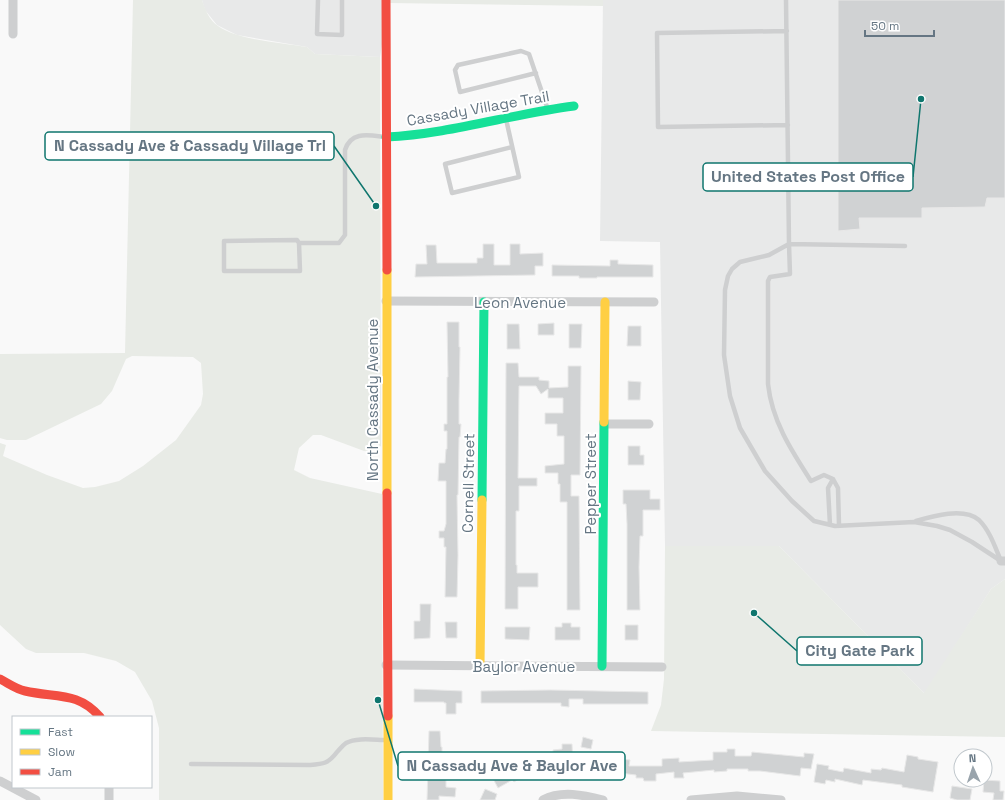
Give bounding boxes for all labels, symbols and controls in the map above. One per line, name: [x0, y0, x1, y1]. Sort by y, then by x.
scale bar: [865, 12, 934, 38]
text: 50 m: [871, 18, 899, 34]
street label: Cassady Village Trail: [405, 86, 551, 130]
callout: N Cassady Ave & Cassady Village Trl: [45, 132, 334, 160]
text: N Cassady Ave & Cassady Village Trl: [54, 135, 326, 156]
callout: United States Post Office: [703, 163, 913, 191]
text: United States Post Office: [711, 166, 905, 187]
street label: Leon Avenue: [474, 293, 566, 312]
street label: North Cassady Avenue: [363, 319, 382, 481]
street label: Cornell Street: [458, 433, 478, 533]
street label: Pepper Street: [581, 433, 600, 535]
callout: City Gate Park: [797, 637, 922, 665]
text: City Gate Park: [805, 640, 915, 661]
street label: Baylor Avenue: [473, 657, 575, 676]
legend: [12, 716, 152, 788]
text: Fast: [48, 724, 73, 740]
text: Slow: [48, 744, 75, 760]
north arrow: [953, 748, 993, 788]
text: N: [968, 751, 977, 765]
callout: N Cassady Ave & Baylor Ave: [398, 752, 625, 780]
text: N Cassady Ave & Baylor Ave: [407, 755, 617, 776]
text: Jam: [48, 764, 72, 780]

